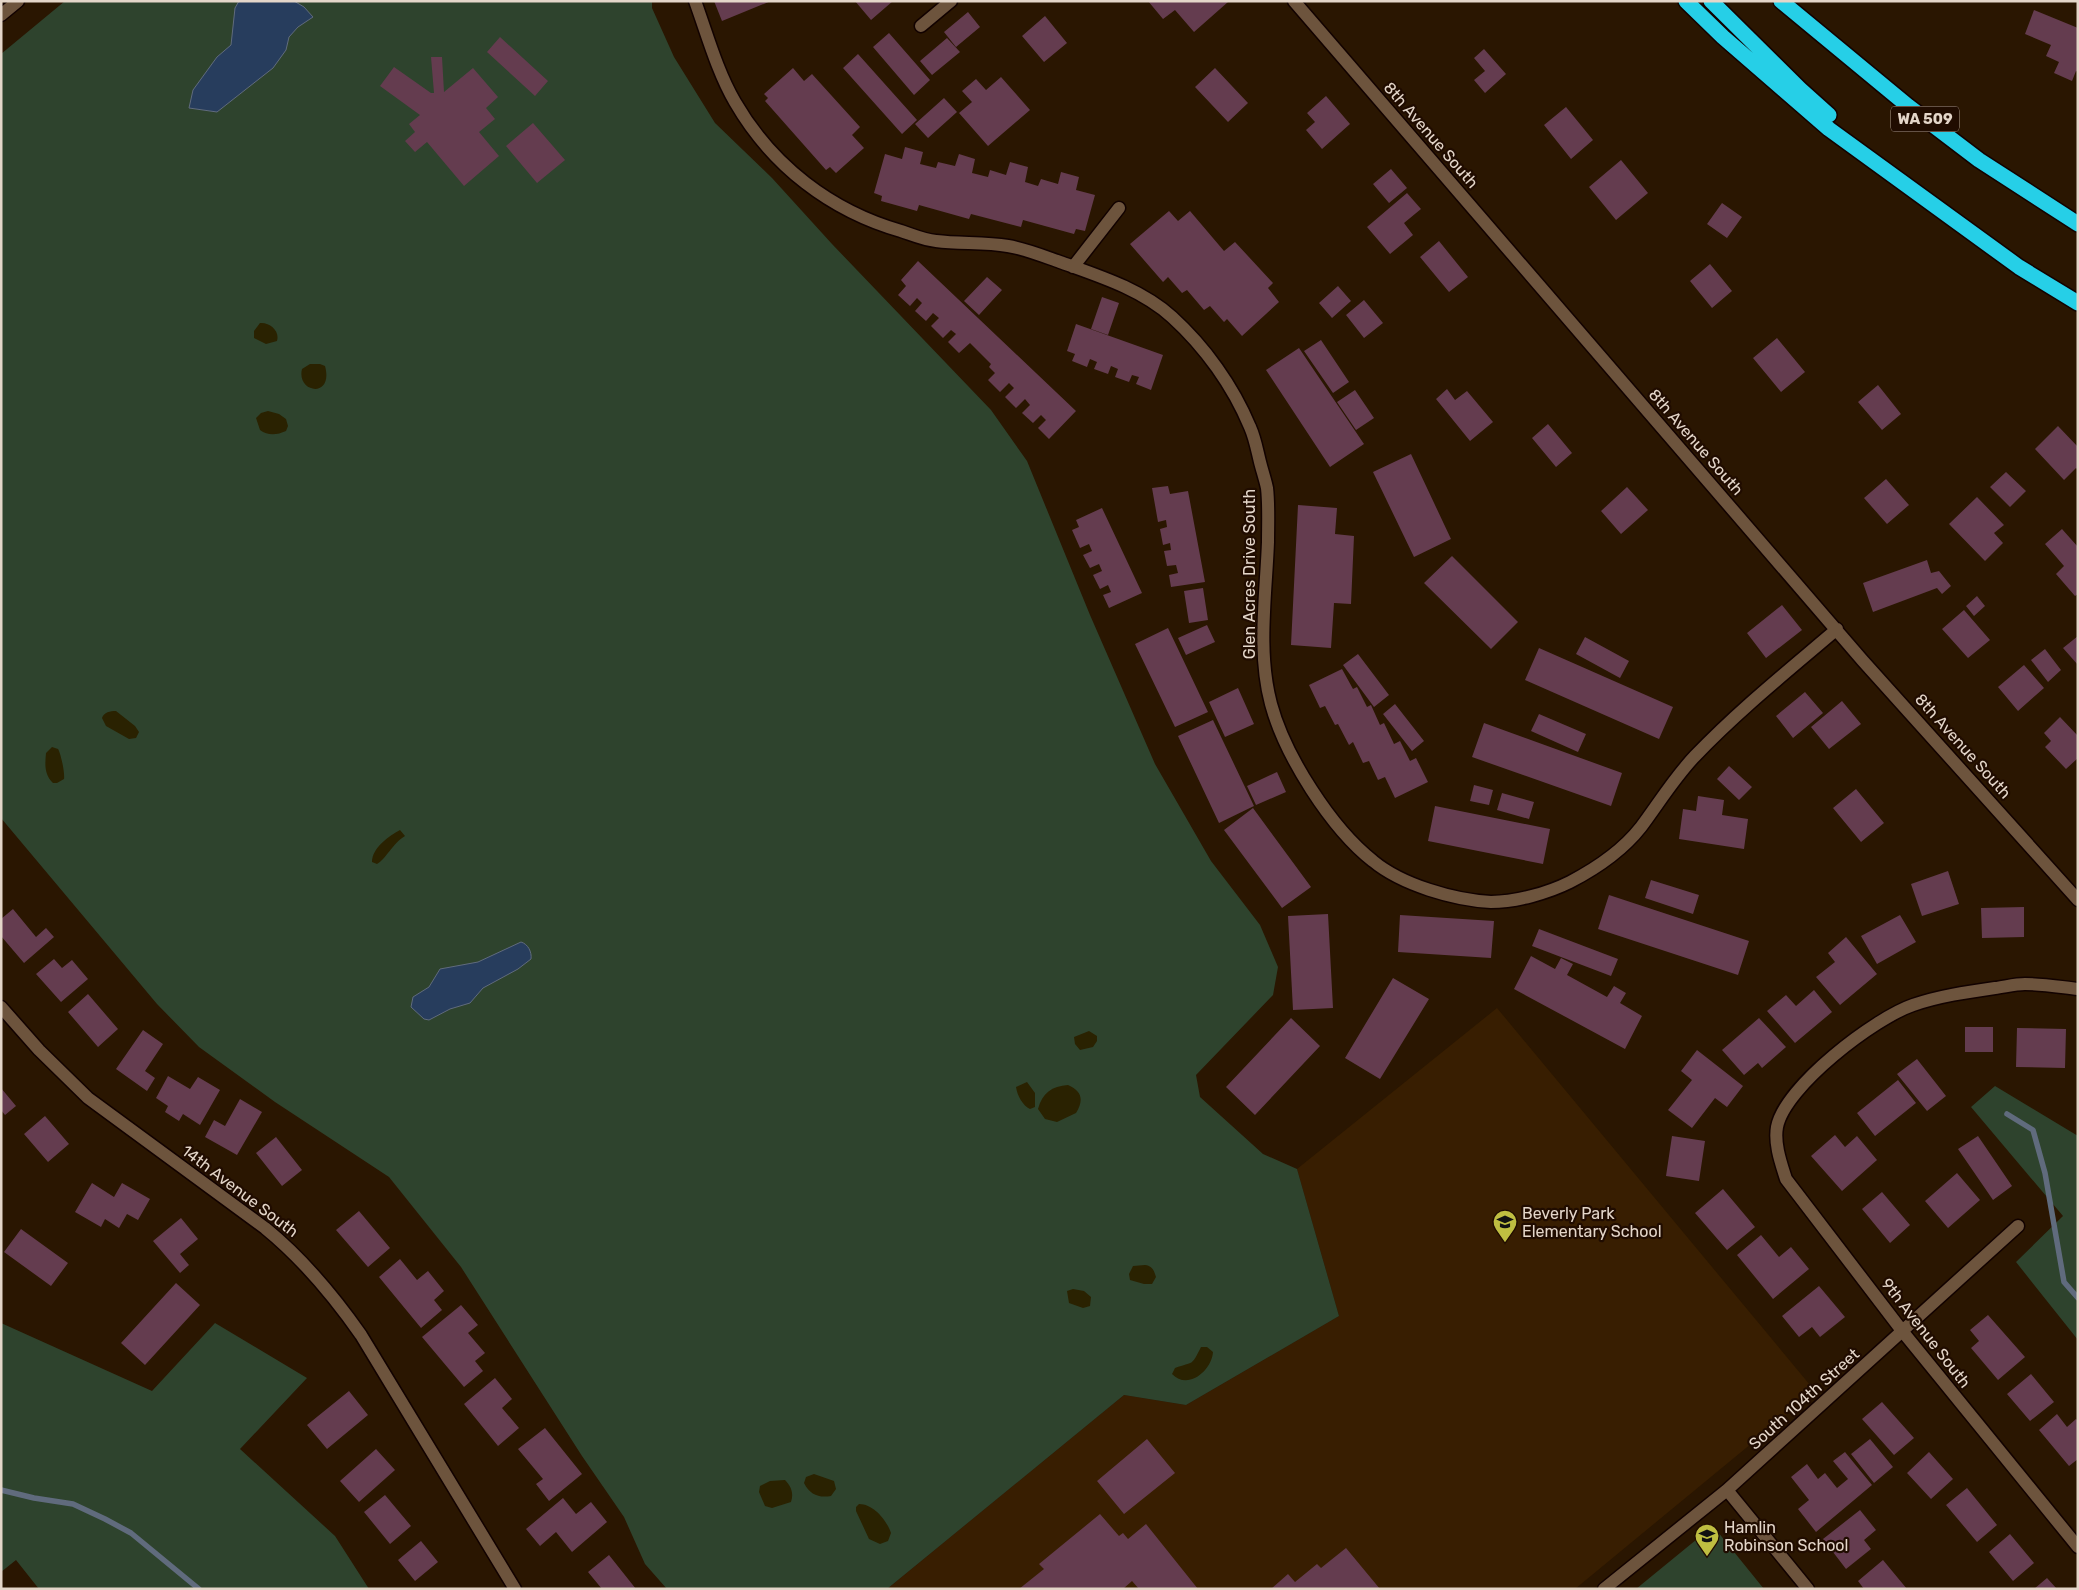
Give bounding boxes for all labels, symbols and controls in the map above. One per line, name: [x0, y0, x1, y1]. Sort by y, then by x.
street label: 8th Avenue South: [1380, 78, 1482, 192]
road number: WA 509: [1891, 106, 1959, 132]
street label: 8th Avenue South: [1645, 385, 1747, 499]
street label: Glen Acres Drive South: [1240, 489, 1259, 659]
street label: 8th Avenue South: [1911, 690, 2015, 802]
street label: 14th Avenue South: [178, 1141, 302, 1241]
place label: Beverly Park Elementary School: [1522, 1204, 1662, 1241]
school or university icon: Beverly Park Elementary School: [1492, 1209, 1518, 1243]
street label: 9th Avenue South: [1877, 1274, 1975, 1392]
street label: South 104th Street: [1745, 1344, 1863, 1454]
place label: Hamlin Robinson School: [1724, 1518, 1848, 1555]
school or university icon: Hamlin Robinson School: [1694, 1523, 1720, 1557]

